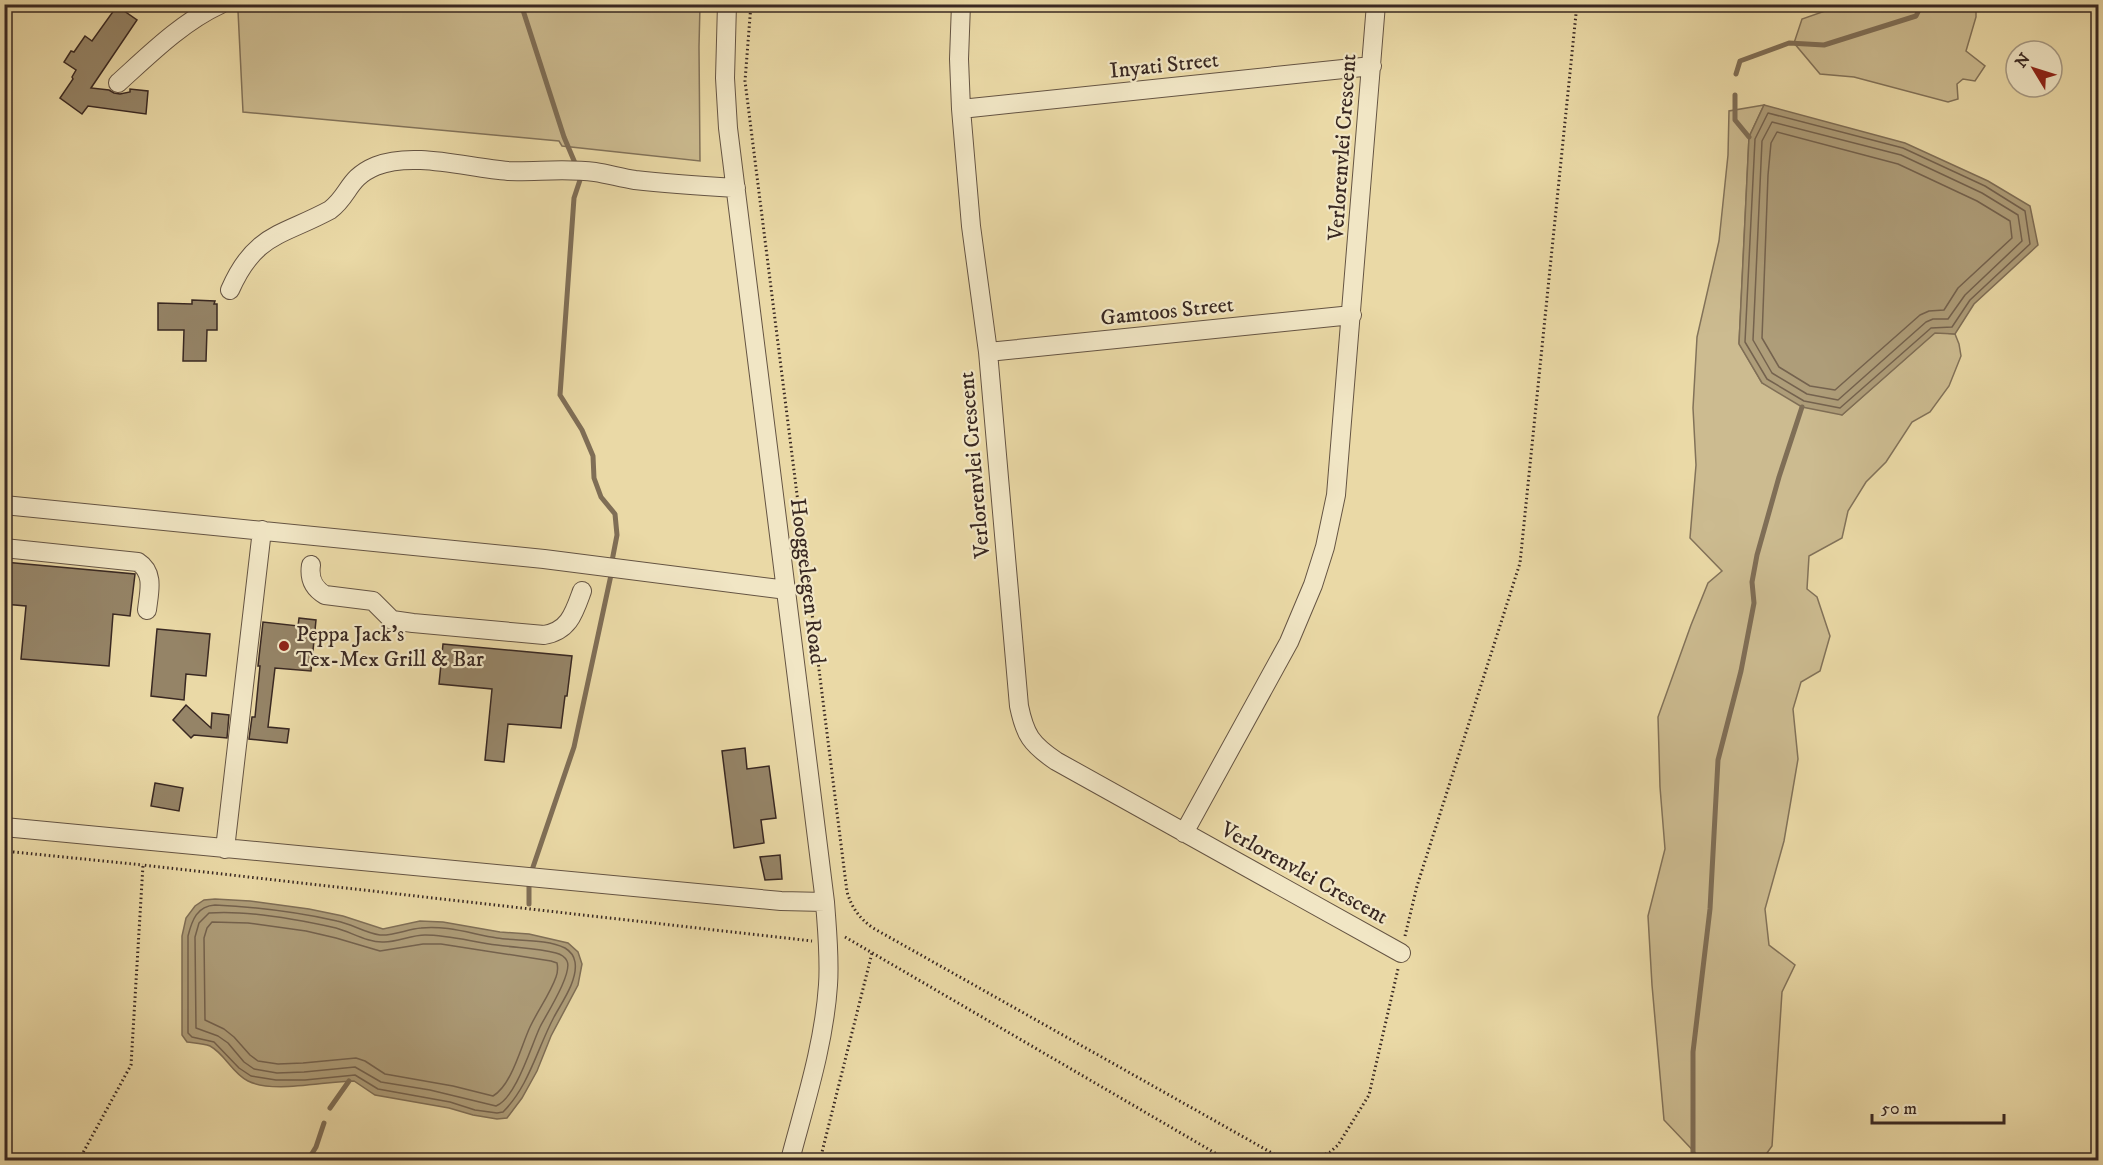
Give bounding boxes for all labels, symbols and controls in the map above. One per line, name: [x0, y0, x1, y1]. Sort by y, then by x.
north arrow: [2004, 39, 2064, 99]
street label: Inyati Street: [1108, 46, 1220, 85]
text: N: [2011, 49, 2035, 72]
street label: Verlorenvlei Crescent: [1322, 53, 1362, 242]
street label: Gamtoos Street: [1099, 291, 1235, 332]
street label: Verlorenvlei Crescent: [953, 370, 996, 560]
street label: Hooggelegen Road: [784, 497, 831, 666]
place label: Peppa Jack's Tex-Mex Grill & Bar: [296, 621, 485, 673]
marker: Peppa Jack's Tex-Mex Grill & Bar: [277, 639, 291, 653]
street label: Verlorenvlei Crescent: [1215, 816, 1393, 931]
scale bar: [1872, 1087, 2004, 1125]
text: 50 m: [1881, 1098, 1917, 1120]

